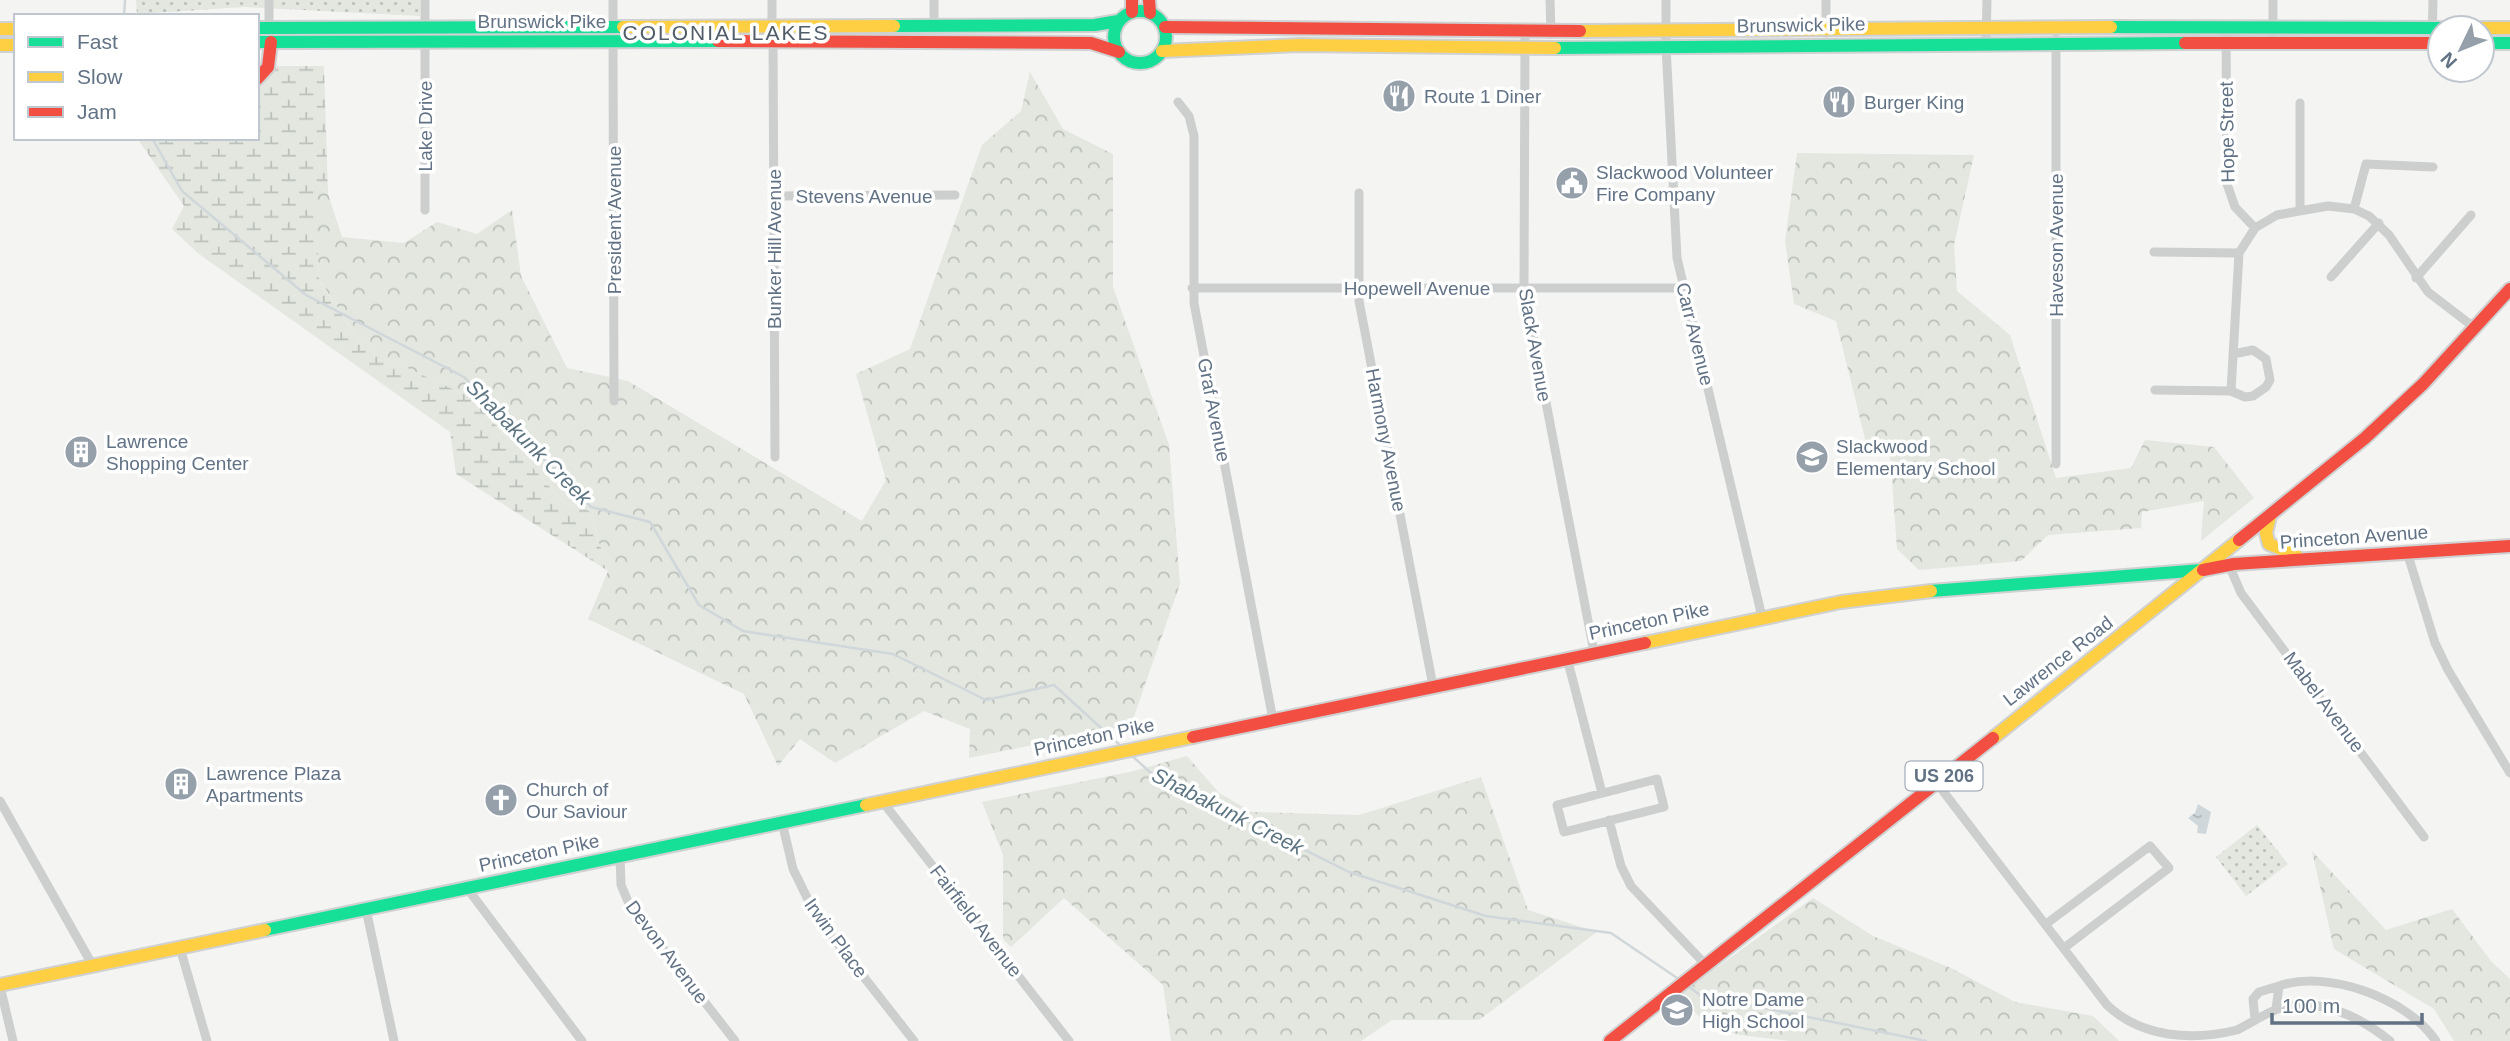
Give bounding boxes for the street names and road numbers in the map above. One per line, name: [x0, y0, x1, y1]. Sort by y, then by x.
street label: Brunswick Pike: [478, 11, 606, 32]
street label: Brunswick Pike: [1736, 13, 1866, 37]
street label: Hope Street: [2216, 80, 2238, 183]
street label: Lake Drive: [415, 81, 436, 171]
street label: President Avenue: [604, 146, 625, 294]
street label: Bunker Hill Avenue: [764, 169, 785, 329]
street label: Haveson Avenue: [2046, 173, 2067, 317]
street label: Stevens Avenue: [796, 186, 932, 207]
street label: Hopewell Avenue: [1344, 278, 1490, 299]
street label: Carr Avenue: [1672, 280, 1718, 388]
street label: Slack Avenue: [1515, 287, 1555, 403]
street label: Graf Avenue: [1194, 356, 1234, 464]
street label: Harmony Avenue: [1362, 367, 1410, 513]
street label: Princeton Avenue: [2279, 521, 2429, 553]
street label: Princeton Pike: [1587, 598, 1711, 644]
street label: Lawrence Road: [1999, 612, 2117, 710]
street label: Mabel Avenue: [2279, 648, 2369, 756]
street label: Princeton Pike: [1032, 714, 1156, 760]
road number: US 206: [1906, 762, 1982, 790]
street label: Princeton Pike: [477, 830, 601, 876]
street label: Fairfield Avenue: [926, 861, 1026, 981]
street label: Irwin Place: [800, 894, 872, 982]
street label: Devon Avenue: [622, 896, 712, 1008]

